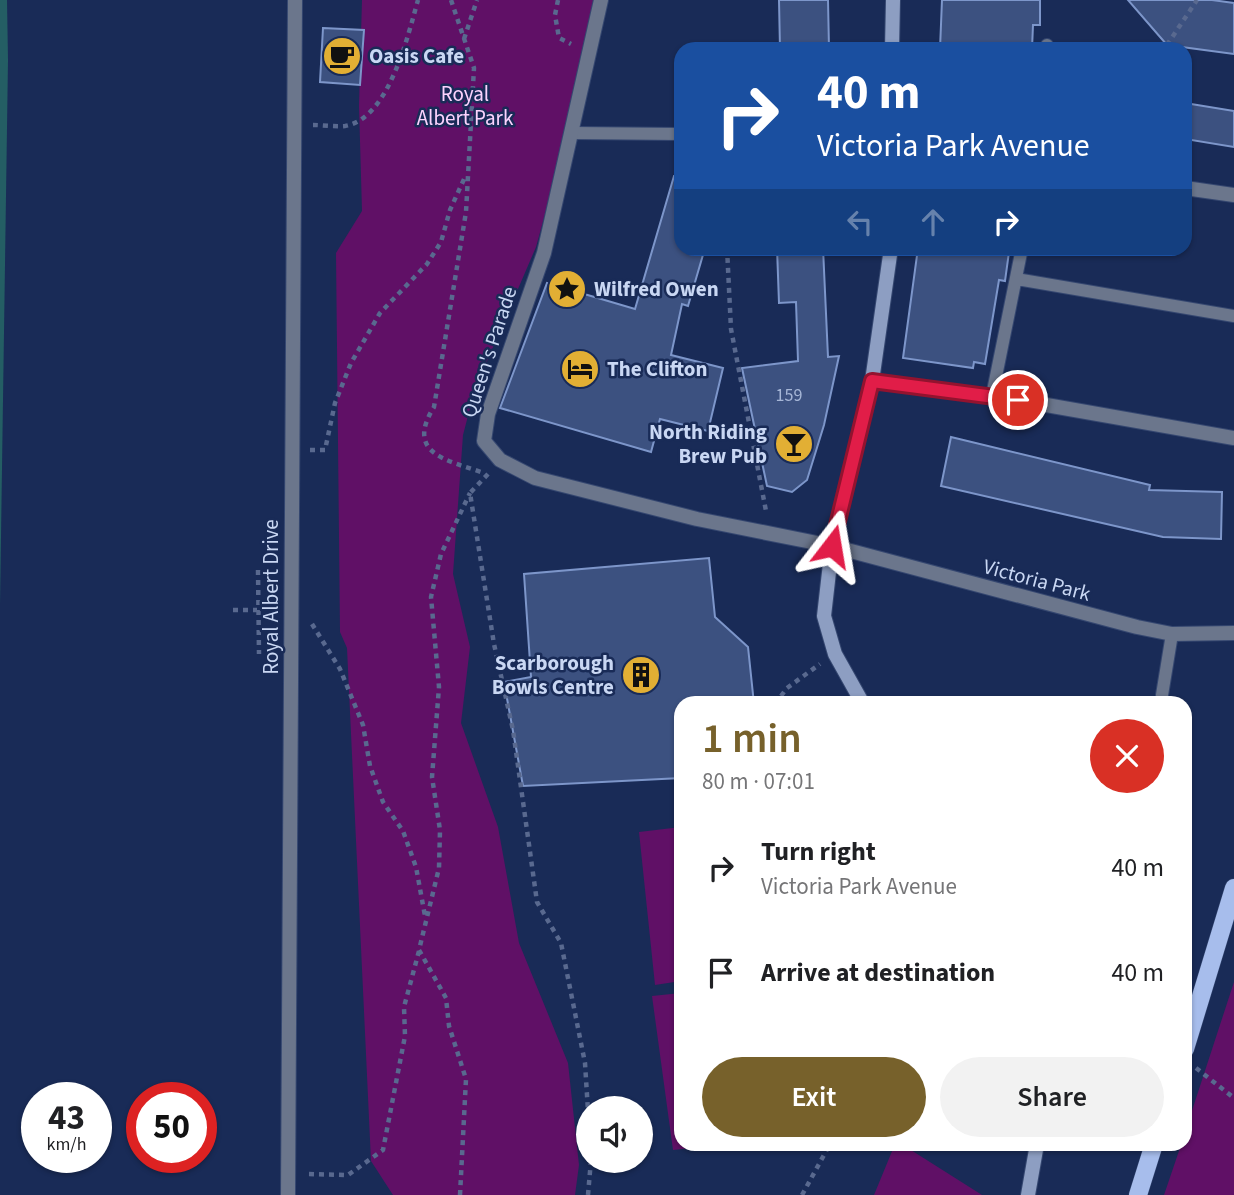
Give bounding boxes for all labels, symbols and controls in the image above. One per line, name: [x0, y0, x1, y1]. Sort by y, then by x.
cafe icon: Oasis Cafe: [321, 35, 363, 77]
place label: Oasis Cafe: [369, 41, 464, 71]
text: 40 m: [817, 58, 921, 128]
icon: right: [702, 70, 793, 161]
park label: Royal Albert Park: [417, 79, 514, 133]
text: Victoria Park Avenue: [817, 123, 1090, 169]
icon: left: [841, 203, 879, 241]
icon: ahead: [914, 203, 952, 241]
icon: right: [987, 203, 1025, 241]
place icon: Wilfred Owen: [546, 268, 588, 310]
place label: Wilfred Owen: [594, 274, 719, 304]
street label: Queen's Parade: [454, 282, 524, 422]
hotel icon: The Clifton: [559, 348, 601, 390]
place label: The Clifton: [607, 354, 708, 384]
pin: [988, 370, 1048, 430]
icon: arrive: [999, 381, 1037, 419]
house number: 159: [776, 383, 802, 408]
place label: North Riding Brew Pub: [649, 417, 767, 471]
bar icon: North Riding Brew Pub: [773, 423, 815, 465]
position arrow: [795, 509, 869, 583]
street label: Royal Albert Drive: [256, 519, 286, 675]
street label: Victoria Park: [980, 551, 1095, 609]
place label: Scarborough Bowls Centre: [492, 648, 614, 702]
building icon: Scarborough Bowls Centre: [620, 654, 662, 696]
text: 1 min: [702, 709, 802, 769]
button: close: [1090, 719, 1164, 793]
text: 80 m · 07:01: [702, 765, 815, 798]
text: Turn right: [761, 833, 876, 870]
icon: right: [702, 849, 740, 887]
text: 40 m: [1111, 849, 1164, 886]
text: Victoria Park Avenue: [761, 870, 957, 903]
icon: arrive: [702, 954, 740, 992]
text: Arrive at destination: [761, 954, 995, 991]
text: 40 m: [1111, 954, 1164, 991]
button: Exit: [702, 1057, 926, 1137]
button: Share: [940, 1057, 1164, 1137]
speed limit sign: 50: [126, 1082, 217, 1173]
text: 43: [48, 1093, 85, 1143]
map controls: [576, 1096, 653, 1173]
button: sound: [576, 1096, 653, 1173]
text: km/h: [47, 1132, 86, 1157]

